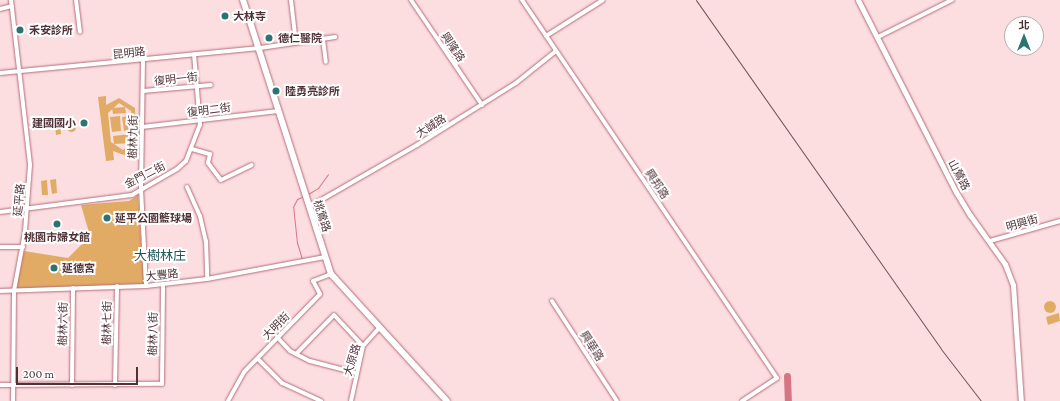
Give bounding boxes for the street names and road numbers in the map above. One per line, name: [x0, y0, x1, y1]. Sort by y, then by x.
street label: 興隆路: [438, 30, 468, 64]
street label: 昆明路: [112, 45, 146, 61]
street label: 復明一街: [153, 70, 199, 88]
street label: 復明二街: [186, 101, 232, 119]
street label: 大誠路: [414, 112, 448, 140]
street label: 樹林九街: [126, 115, 140, 159]
street label: 山鶯路: [945, 157, 973, 193]
street label: 金門二街: [122, 159, 168, 191]
street label: 興邦路: [642, 167, 672, 201]
street label: 延平路: [11, 183, 27, 217]
street label: 桃鶯路: [311, 198, 333, 234]
street label: 明興街: [1004, 212, 1040, 234]
street label: 大豐路: [145, 267, 179, 283]
street label: 樹林七街: [100, 301, 114, 345]
street label: 樹林六街: [56, 302, 70, 346]
street label: 大明街: [260, 310, 292, 342]
street label: 樹林八街: [146, 312, 160, 356]
street label: 興華路: [577, 329, 607, 363]
street label: 大原路: [341, 342, 363, 378]

